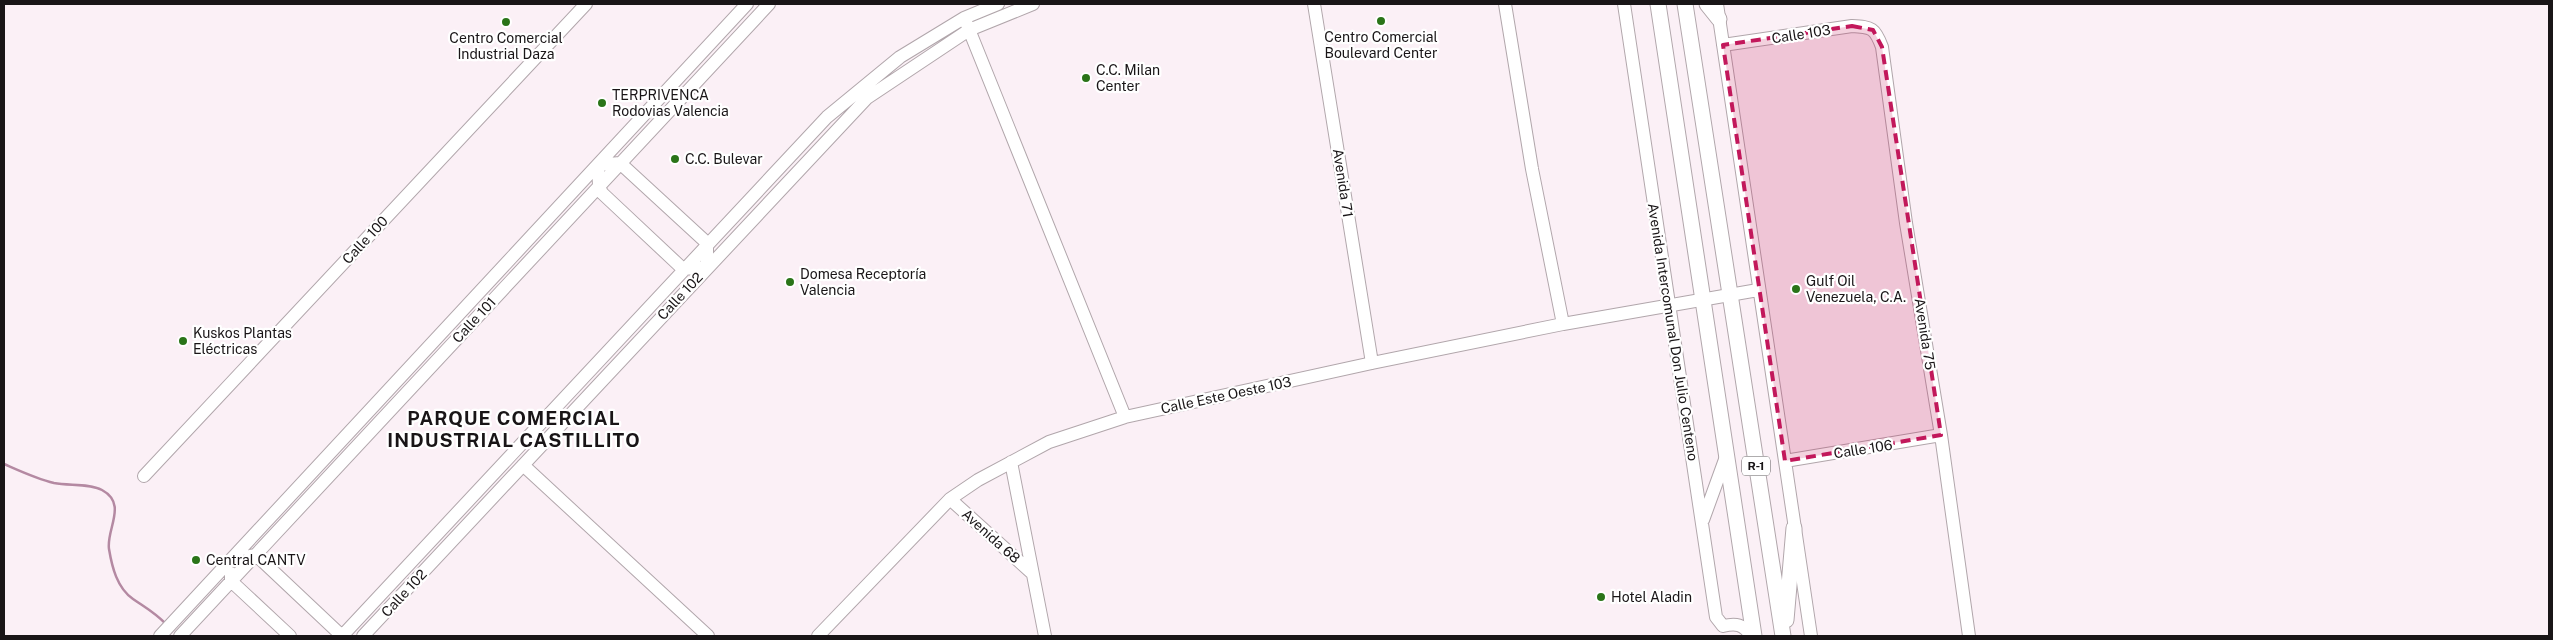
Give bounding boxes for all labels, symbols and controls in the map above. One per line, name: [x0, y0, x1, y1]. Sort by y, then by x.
marker: Centro Comercial Boulevard Center: [1375, 15, 1387, 27]
marker: Centro Comercial Industrial Daza: [500, 16, 512, 28]
street label: Calle 103: [1770, 21, 1832, 47]
place label: Centro Comercial Boulevard Center: [1324, 29, 1438, 61]
place label: Centro Comercial Industrial Daza: [449, 30, 563, 62]
place label: C.C. Milan Center: [1096, 62, 1160, 94]
marker: C.C. Milan Center: [1080, 72, 1092, 84]
place label: TERPRIVENCA Rodovias Valencia: [612, 87, 729, 119]
marker: TERPRIVENCA Rodovias Valencia: [596, 97, 608, 109]
street label: Avenida 71: [1330, 147, 1356, 219]
place label: C.C. Bulevar: [685, 151, 763, 167]
marker: C.C. Bulevar: [669, 153, 681, 165]
street label: Avenida Intercomunal Don Julio Centeno: [1645, 202, 1701, 462]
street label: Calle 100: [339, 213, 391, 267]
place label: Domesa Receptoría Valencia: [800, 266, 926, 298]
street label: Calle 102: [654, 269, 706, 323]
place label: Gulf Oil Venezuela, C.A.: [1806, 273, 1906, 305]
marker: Domesa Receptoría Valencia: [784, 276, 796, 288]
marker: Gulf Oil Venezuela, C.A.: [1790, 283, 1802, 295]
street label: Calle 101: [449, 294, 499, 346]
street label: Avenida 75: [1911, 297, 1939, 371]
place label: Kuskos Plantas Eléctricas: [193, 325, 292, 357]
marker: Kuskos Plantas Eléctricas: [177, 335, 189, 347]
street label: Calle Este Oeste 103: [1159, 373, 1293, 417]
district label: PARQUE COMERCIAL INDUSTRIAL CASTILLITO: [387, 407, 641, 451]
street label: Calle 106: [1832, 436, 1894, 462]
road number: R-1: [1742, 456, 1770, 476]
street label: Avenida 68: [959, 506, 1023, 566]
place label: Central CANTV: [206, 552, 306, 568]
marker: Central CANTV: [190, 554, 202, 566]
street label: Calle 102: [378, 566, 430, 620]
place label: Hotel Aladin: [1611, 589, 1692, 605]
marker: Hotel Aladin: [1595, 591, 1607, 603]

